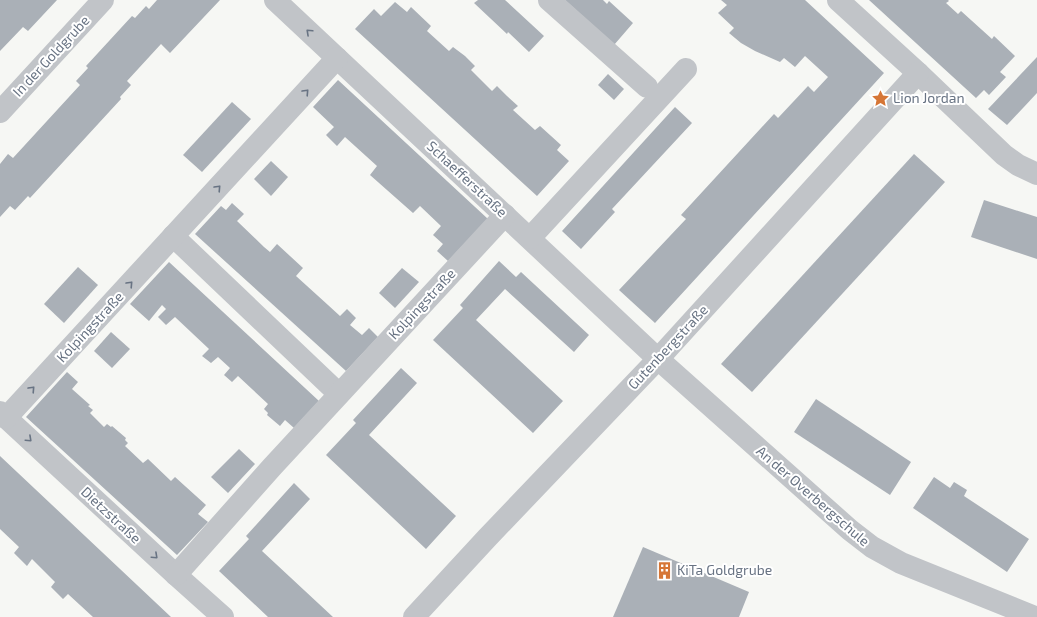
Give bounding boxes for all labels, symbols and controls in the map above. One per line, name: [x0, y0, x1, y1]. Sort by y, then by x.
street label: In der Goldgrube: [9, 12, 93, 100]
one-way arrow: [306, 29, 314, 37]
place icon: Lion Jordan: [870, 88, 890, 108]
one-way arrow: [301, 89, 309, 97]
place label: Lion Jordan: [893, 89, 965, 106]
street label: Schaefferstraße: [424, 137, 511, 220]
one-way arrow: [213, 185, 221, 193]
street label: Kolpingstraße: [385, 265, 459, 343]
one-way arrow: [125, 281, 132, 288]
street label: Kolpingstraße: [53, 288, 127, 366]
street label: Gutenbergstraße: [624, 301, 711, 392]
one-way arrow: [28, 387, 35, 394]
one-way arrow: [24, 434, 31, 441]
street label: An der Overbergschule: [753, 442, 873, 549]
street label: Dietzstraße: [78, 483, 145, 547]
one-way arrow: [150, 551, 158, 558]
building icon: KiTa Goldgrube: [654, 560, 674, 580]
place label: KiTa Goldgrube: [677, 561, 772, 578]

